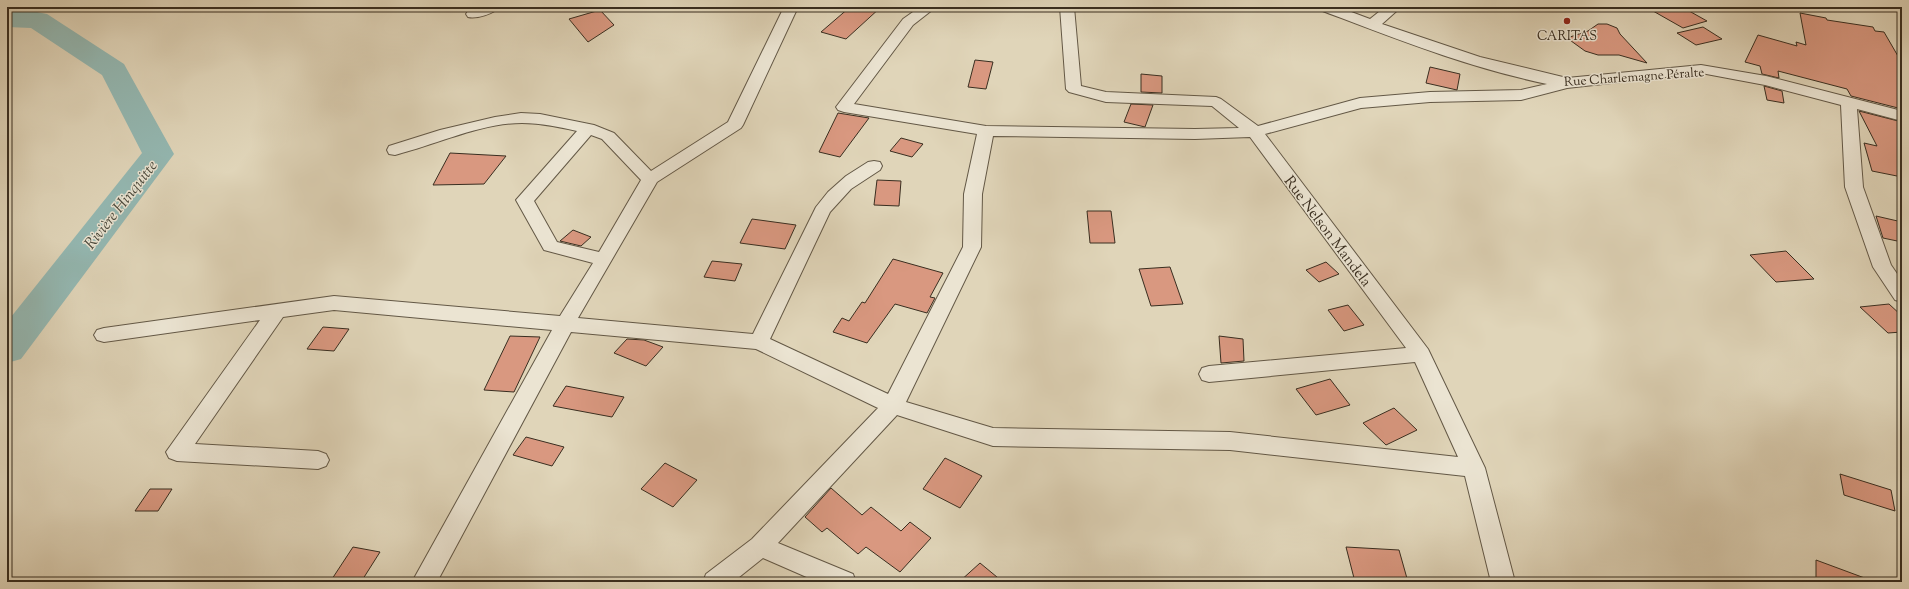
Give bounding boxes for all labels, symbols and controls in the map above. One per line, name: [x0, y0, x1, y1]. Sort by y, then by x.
marker: CARITAS: [1562, 16, 1572, 26]
place label: CARITAS: [1537, 28, 1597, 46]
street label: Rue Charlemagne Péralte: [1563, 64, 1705, 92]
water label: Rivière Hinquitte: [80, 156, 164, 255]
street label: Rue Nelson Mandela: [1278, 172, 1376, 292]

